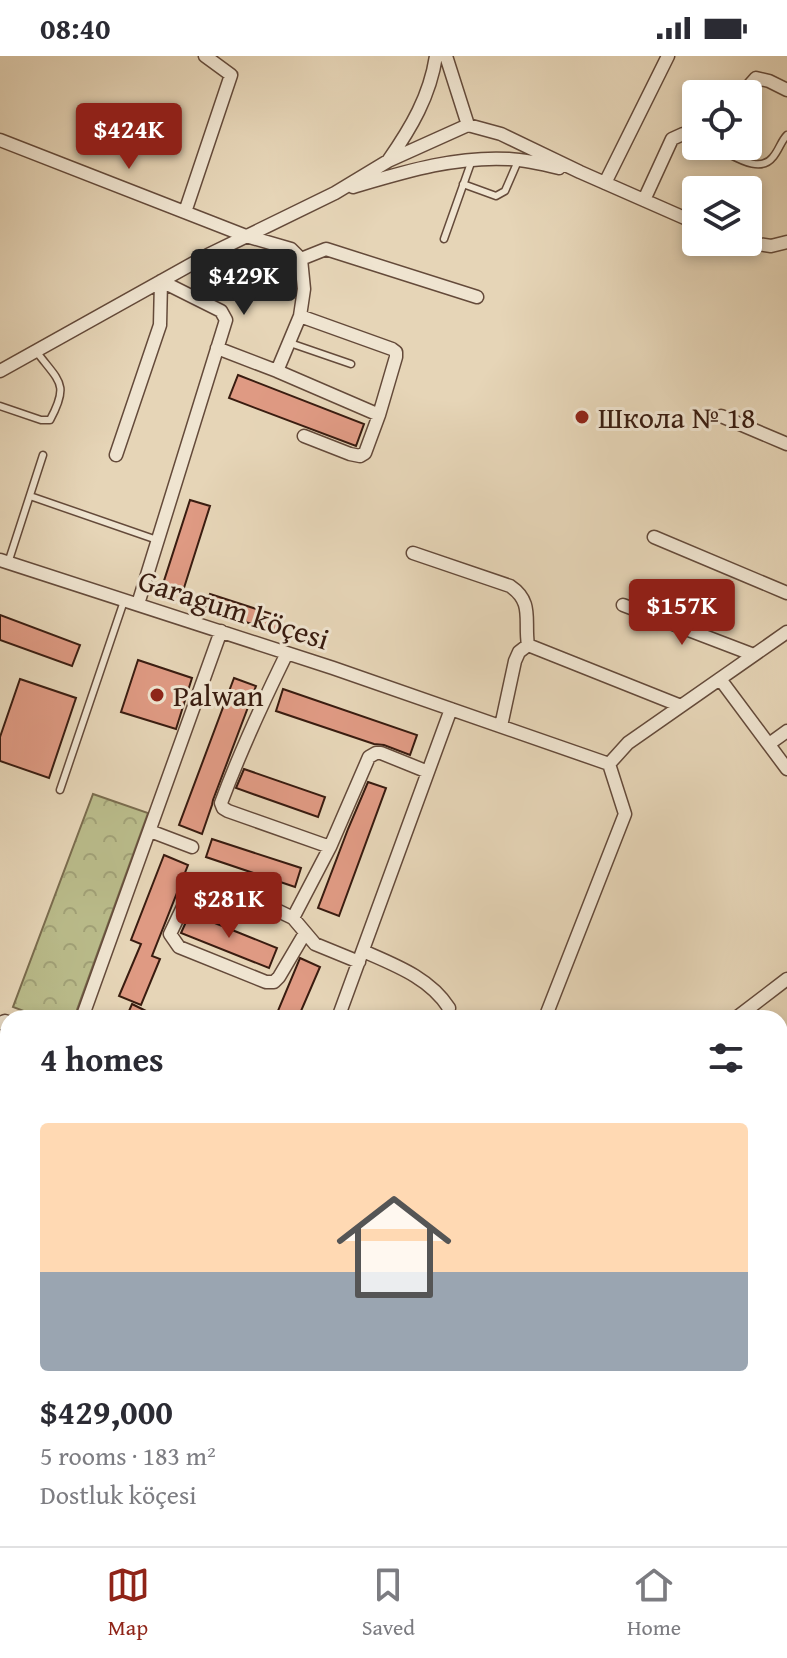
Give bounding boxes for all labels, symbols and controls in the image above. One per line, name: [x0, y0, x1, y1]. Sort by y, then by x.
text: 08:40: [40, 6, 111, 50]
map controls: [682, 80, 762, 256]
button: locate: [682, 80, 762, 160]
pin: $424K: [73, 103, 185, 171]
text: $424K: [94, 109, 164, 148]
button: layers: [682, 176, 762, 256]
pin: $429K: [188, 249, 300, 317]
text: $429K: [209, 255, 279, 294]
place label: Школа № 18: [598, 395, 755, 439]
marker: Школа № 18: [573, 408, 591, 426]
street label: Garagum köçesi: [133, 557, 335, 661]
pin: $157K: [626, 579, 738, 647]
text: $157K: [647, 585, 717, 624]
place label: Palwan: [173, 673, 264, 717]
marker: Palwan: [148, 686, 166, 704]
pin: $281K: [173, 872, 285, 940]
text: $281K: [194, 878, 264, 917]
text: 4 homes: [40, 1034, 164, 1083]
icon: filters: [704, 1036, 748, 1080]
icon: home: [322, 1175, 466, 1319]
text: $429,000: [40, 1387, 173, 1436]
text: 5 rooms · 183 m²: [40, 1436, 216, 1475]
text: Dostluk köçesi: [40, 1475, 197, 1514]
tab: Map: [106, 1563, 150, 1643]
tab: Saved: [362, 1563, 415, 1643]
tab: Home: [627, 1563, 681, 1643]

